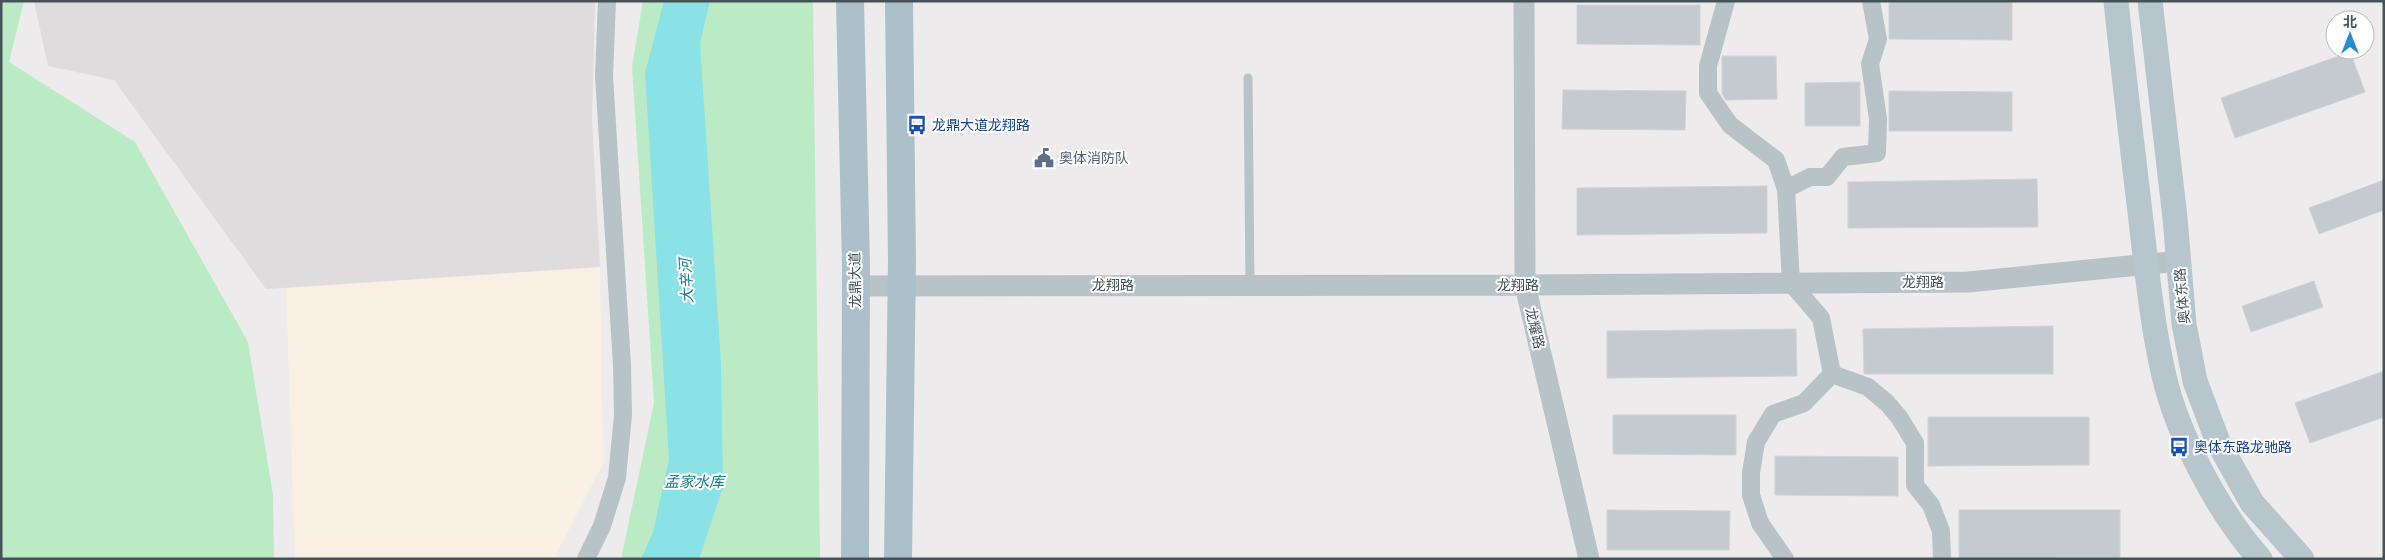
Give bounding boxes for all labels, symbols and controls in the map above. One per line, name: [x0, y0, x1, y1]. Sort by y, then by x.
north arrow: [2325, 10, 2375, 60]
text: 北: [2343, 13, 2357, 31]
bus stop icon: 龙鼎大道龙翔路: [906, 114, 928, 136]
place label: 龙鼎大道龙翔路: [932, 116, 1030, 134]
public building icon: 奥体消防队: [1033, 147, 1055, 169]
place label: 奥体消防队: [1059, 149, 1129, 167]
street label: 龙鼎大道: [846, 252, 864, 308]
water label: 大辛河: [675, 255, 697, 304]
street label: 奥体东路: [2171, 267, 2193, 325]
street label: 龙翔路: [1902, 273, 1944, 291]
street label: 龙翔路: [1092, 276, 1134, 294]
street label: 龙翔路: [1497, 276, 1539, 294]
street label: 龙耀路: [1522, 306, 1548, 350]
bus stop icon: 奥体东路龙驰路: [2168, 436, 2190, 458]
place label: 奥体东路龙驰路: [2194, 438, 2292, 456]
water label: 孟家水库: [664, 472, 727, 491]

